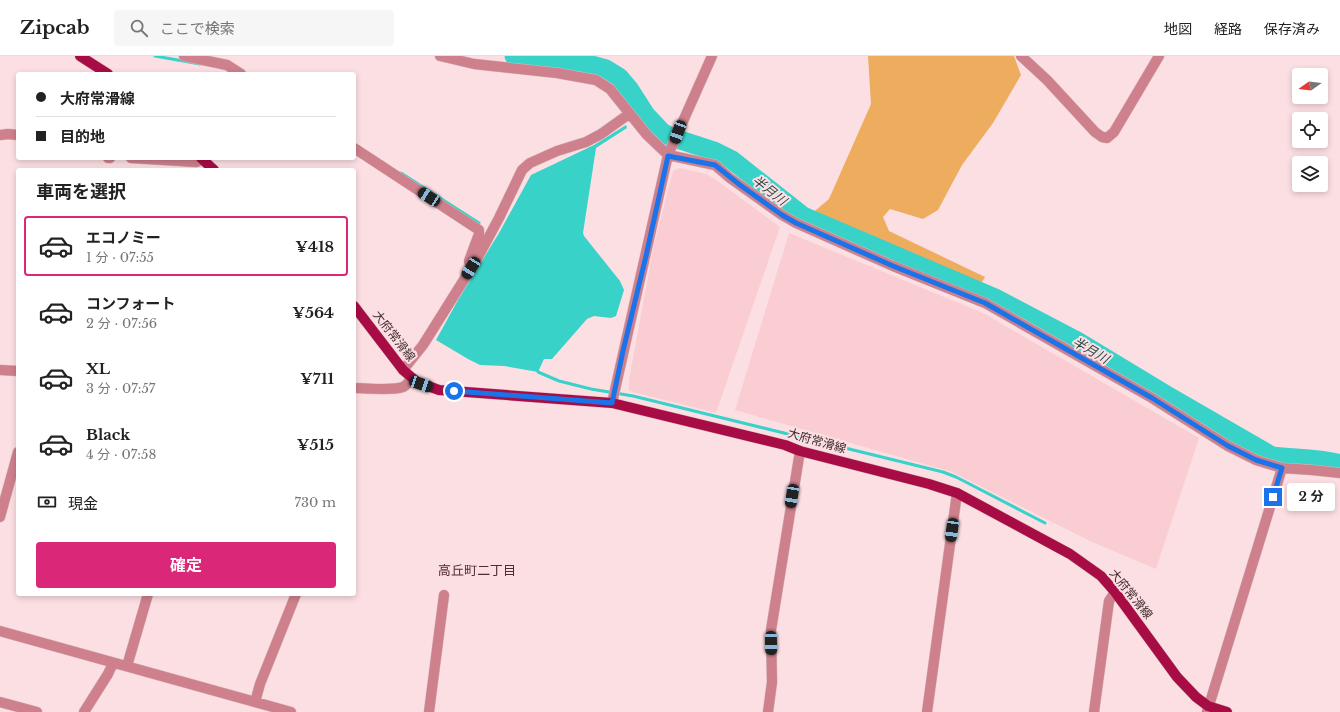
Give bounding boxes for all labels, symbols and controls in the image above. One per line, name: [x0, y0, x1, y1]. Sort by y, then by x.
search box: [114, 10, 394, 46]
text: Zipcab: [20, 16, 90, 39]
icon: search: [128, 17, 150, 39]
text: ここで検索: [160, 19, 235, 38]
text: 地図: [1164, 20, 1192, 38]
text: 経路: [1214, 20, 1242, 38]
text: 保存済み: [1264, 20, 1320, 38]
north arrow: [1292, 68, 1328, 104]
map controls: [1292, 68, 1328, 192]
text: 大府常滑線: [60, 89, 135, 108]
button: locate: [1292, 112, 1328, 148]
car: [668, 119, 688, 145]
text: 目的地: [60, 127, 105, 146]
button: layers: [1292, 156, 1328, 192]
water label: 半月川: [749, 172, 792, 210]
text: 車両を選択: [36, 181, 126, 203]
car: [416, 185, 442, 209]
icon: car: [38, 228, 74, 264]
text: エコノミー: [86, 228, 161, 247]
text: ¥418: [295, 237, 334, 256]
text: 1 分 · 07:55: [86, 249, 154, 266]
car: [460, 255, 482, 281]
icon: car: [38, 294, 74, 330]
text: コンフォート: [86, 294, 176, 313]
text: ¥564: [292, 303, 334, 322]
street label: 大府常滑線: [370, 307, 419, 364]
text: 2 分 · 07:56: [86, 315, 157, 332]
water label: 半月川: [1070, 333, 1114, 369]
text: XL: [86, 359, 110, 378]
icon: car: [38, 360, 74, 396]
text: ¥711: [300, 369, 334, 388]
car: [408, 374, 434, 394]
text: 3 分 · 07:57: [86, 380, 155, 397]
route start: [445, 382, 463, 400]
text: Black: [86, 425, 130, 444]
street label: 大府常滑線: [786, 425, 848, 456]
icon: car: [38, 426, 74, 462]
text: ¥515: [297, 435, 334, 454]
text: 4 分 · 07:58: [86, 446, 156, 463]
car: [784, 483, 800, 509]
callout: 2 分: [1287, 483, 1335, 511]
route end: [1264, 488, 1282, 506]
text: 2 分: [1299, 488, 1323, 505]
icon: cash: [36, 491, 58, 513]
text: 現金: [68, 494, 98, 513]
text: 730 m: [295, 494, 336, 511]
car: [944, 517, 960, 543]
button: 確定: [36, 542, 336, 588]
district label: 高丘町二丁目: [438, 562, 516, 579]
street label: 大府常滑線: [1107, 566, 1156, 622]
car: [765, 631, 777, 655]

